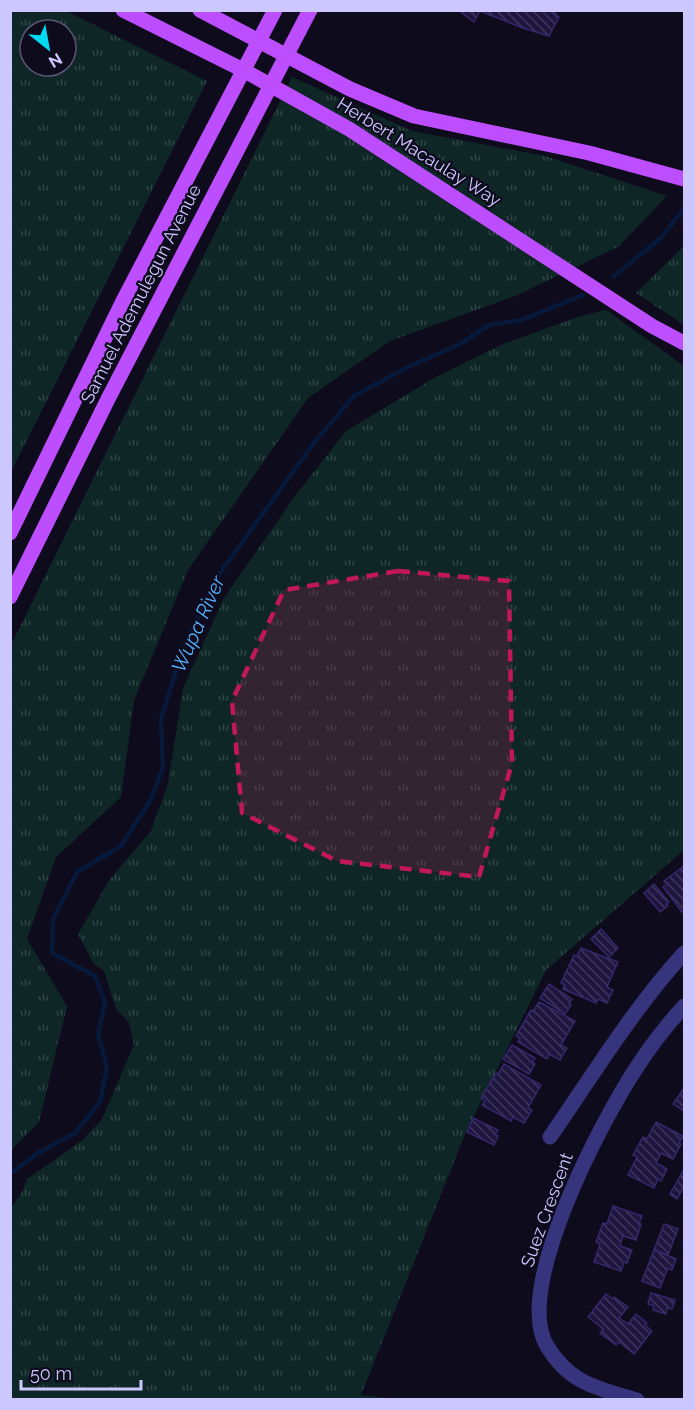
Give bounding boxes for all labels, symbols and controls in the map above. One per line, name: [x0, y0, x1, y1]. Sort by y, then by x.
north arrow: [18, 18, 78, 78]
text: N: [45, 49, 66, 72]
street label: Herbert Macaulay Way: [333, 93, 505, 211]
street label: Samuel Ademulegun Avenue: [76, 180, 205, 407]
water label: Wupa River: [166, 571, 230, 676]
street label: Suez Crescent: [516, 1150, 577, 1270]
scale bar: [21, 1353, 141, 1391]
text: 50 m: [30, 1363, 72, 1384]

